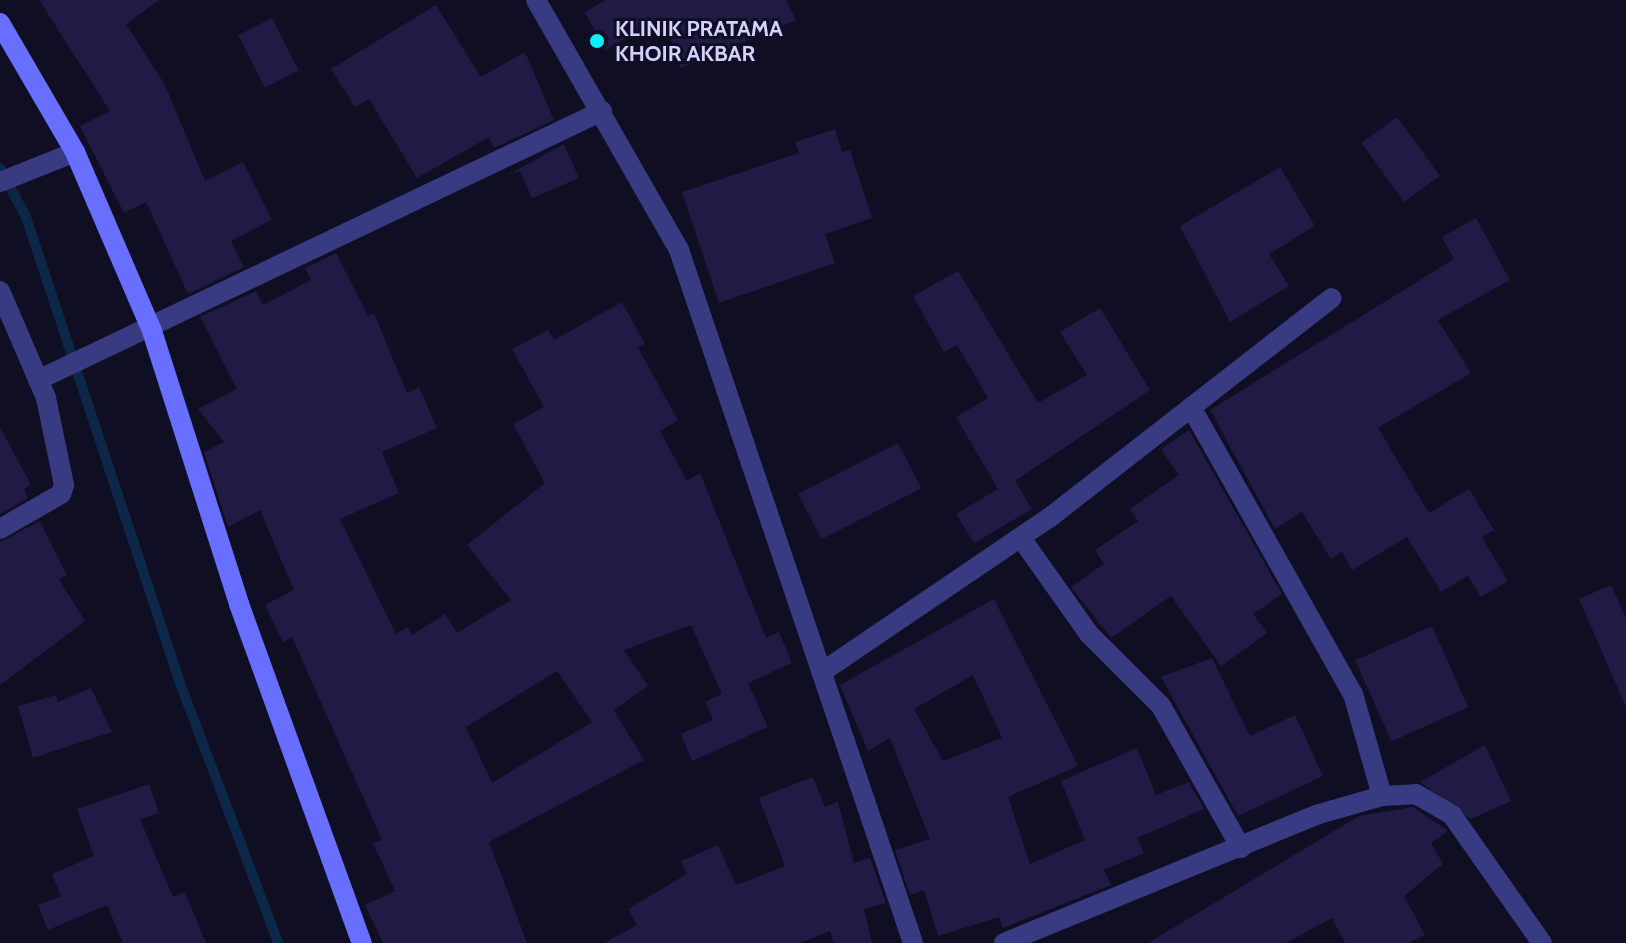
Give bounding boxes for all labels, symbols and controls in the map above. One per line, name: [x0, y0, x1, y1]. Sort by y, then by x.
place label: KLINIK PRATAMA KHOIR AKBAR: [615, 15, 783, 66]
marker: KLINIK PRATAMA KHOIR AKBAR: [586, 30, 608, 52]

